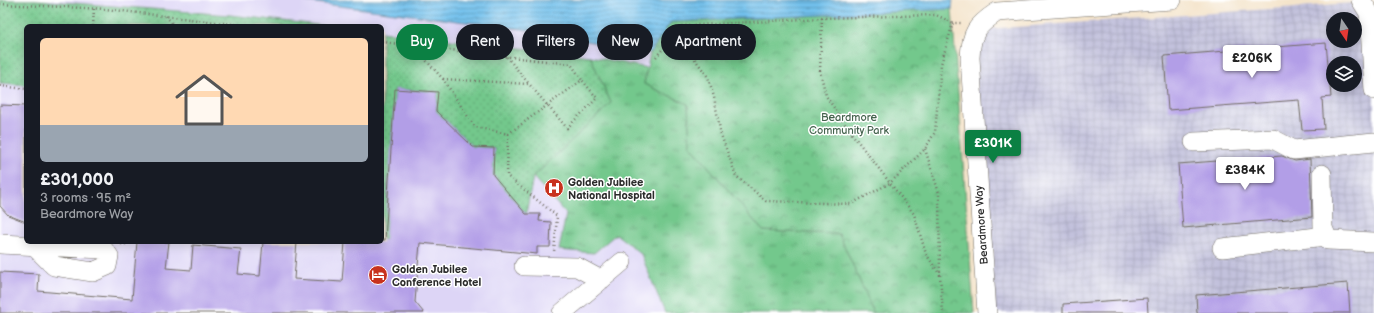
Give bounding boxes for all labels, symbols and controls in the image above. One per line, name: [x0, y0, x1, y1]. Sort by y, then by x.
north arrow: [1326, 12, 1362, 48]
map controls: [1326, 12, 1362, 92]
chip: Buy: [396, 24, 448, 60]
chip: Rent: [456, 24, 514, 60]
chip: Filters: [522, 24, 589, 60]
chip: New: [597, 24, 653, 60]
chip: Apartment: [661, 24, 756, 60]
pin: £206K: [1224, 45, 1280, 79]
text: £206K: [1232, 50, 1272, 66]
button: layers: [1326, 56, 1362, 92]
icon: home: [168, 64, 240, 136]
park label: Beardmore Community Park: [809, 111, 889, 137]
pin: £301K: [965, 130, 1021, 164]
text: £301K: [974, 135, 1012, 151]
pin: £384K: [1217, 157, 1273, 191]
text: £384K: [1225, 162, 1265, 178]
text: £301,000: [40, 170, 114, 190]
place label: Golden Jubilee National Hospital: [568, 176, 655, 202]
hospital icon: Golden Jubilee National Hospital: [543, 177, 565, 199]
street label: Beardmore Way: [972, 185, 991, 265]
text: 3 rooms · 95 m²: [40, 190, 131, 206]
text: Beardmore Way: [40, 206, 133, 222]
place label: Golden Jubilee Conference Hotel: [392, 263, 481, 289]
hotel icon: Golden Jubilee Conference Hotel: [367, 264, 389, 286]

